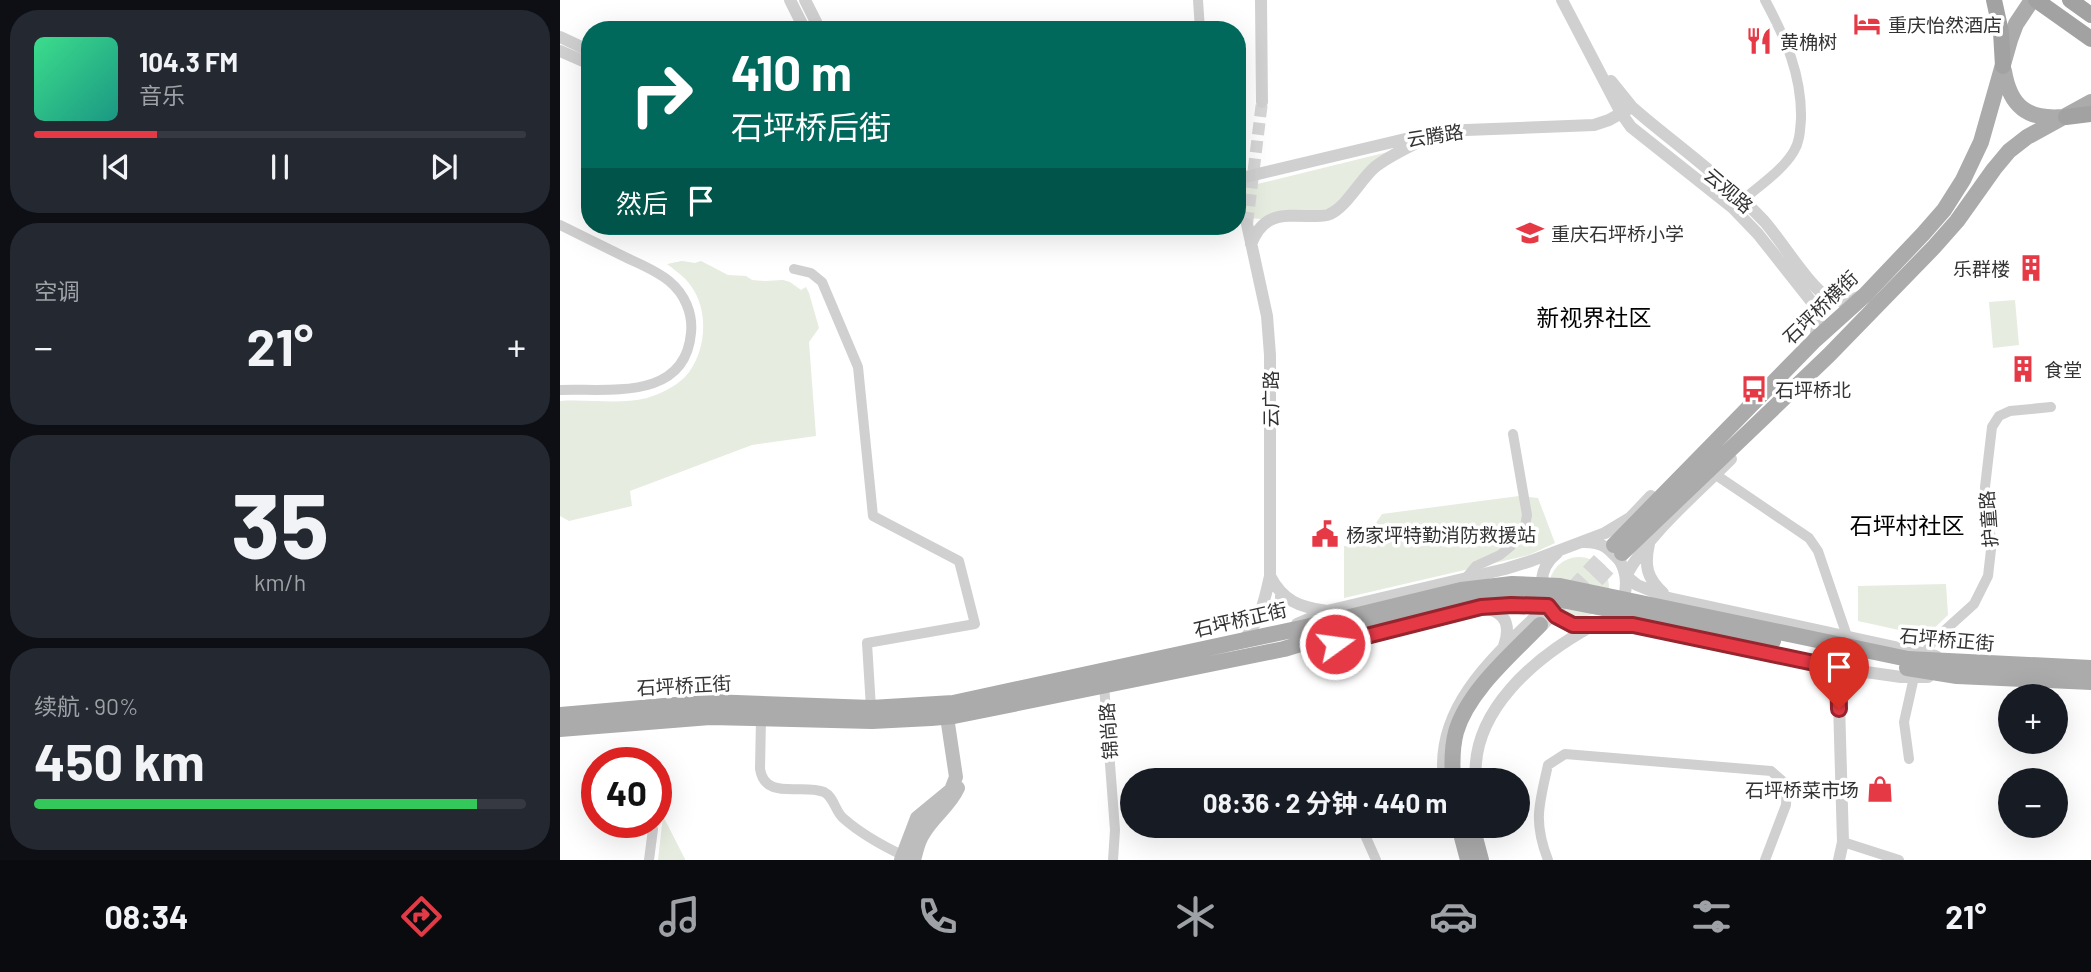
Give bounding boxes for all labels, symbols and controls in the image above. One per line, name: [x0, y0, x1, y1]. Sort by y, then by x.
hotel icon: 重庆怡然酒店: [1852, 9, 1882, 39]
place label: 重庆怡然酒店: [1888, 13, 2002, 36]
restaurant icon: 黄桷树: [1744, 26, 1774, 56]
place label: 黄桷树: [1780, 30, 1837, 53]
text: 410 m: [731, 42, 852, 101]
text: 104.3 FM: [139, 46, 238, 77]
icon: right: [616, 49, 707, 140]
text: 音乐: [139, 81, 185, 109]
text: 石坪桥后街: [731, 107, 891, 145]
street label: 云腾路: [1405, 119, 1465, 151]
icon: previous: [97, 148, 135, 186]
icon: pause: [261, 148, 299, 186]
icon: next: [425, 148, 463, 186]
street label: 云观路: [1700, 163, 1758, 217]
icon: arrive: [682, 182, 720, 220]
text: 然后: [616, 187, 668, 218]
school or university icon: 重庆石坪桥小学: [1515, 218, 1545, 248]
place label: 重庆石坪桥小学: [1551, 222, 1684, 245]
building icon: 乐群楼: [2016, 253, 2046, 283]
place label: 乐群楼: [1953, 257, 2010, 280]
street label: 石坪桥横街: [1778, 266, 1862, 348]
text: 空调: [34, 277, 80, 305]
district label: 新视界社区: [1537, 303, 1652, 331]
text: 21°: [247, 314, 313, 376]
text: −: [34, 323, 53, 369]
text: +: [507, 323, 526, 369]
building icon: 食堂: [2008, 354, 2038, 384]
place label: 食堂: [2044, 358, 2082, 381]
street label: 云广路: [1259, 370, 1282, 428]
bus stop icon: 石坪桥北: [1739, 374, 1769, 404]
place label: 石坪桥北: [1775, 378, 1851, 401]
text: 35: [231, 468, 329, 577]
street label: 护童路: [1975, 490, 2001, 548]
district label: 石坪村社区: [1850, 511, 1965, 539]
public building icon: 杨家坪特勤消防救援站: [1310, 519, 1340, 549]
place label: 杨家坪特勤消防救援站: [1346, 523, 1536, 546]
text: km/h: [254, 568, 306, 596]
street label: 石坪桥正街: [1191, 597, 1289, 641]
position arrow: [1298, 607, 1372, 681]
street label: 石坪桥正街: [1899, 623, 1995, 655]
pin: [1809, 637, 1869, 709]
icon: arrive: [1820, 648, 1858, 686]
street label: 石坪桥正街: [636, 671, 732, 699]
map controls: [1998, 684, 2068, 838]
button: +: [1998, 684, 2068, 754]
text: 续航 · 90%: [34, 692, 139, 720]
street label: 锦尚路: [1095, 702, 1121, 760]
text: 450 km: [34, 729, 205, 791]
speed limit sign: 40: [581, 747, 672, 838]
button: −: [1998, 768, 2068, 838]
shop icon: 石坪桥菜市场: [1865, 774, 1895, 804]
place label: 石坪桥菜市场: [1745, 778, 1859, 801]
text: 08:36 · 2 分钟 · 440 m: [1203, 787, 1447, 818]
icon: directions: [397, 892, 446, 941]
icon: music: [655, 892, 704, 941]
icon: phone: [913, 892, 962, 941]
icon: climate: [1171, 892, 1220, 941]
icon: car: [1429, 892, 1478, 941]
icon: filters: [1687, 892, 1736, 941]
text: 08:34: [105, 897, 188, 935]
text: 21°: [1945, 897, 1986, 935]

